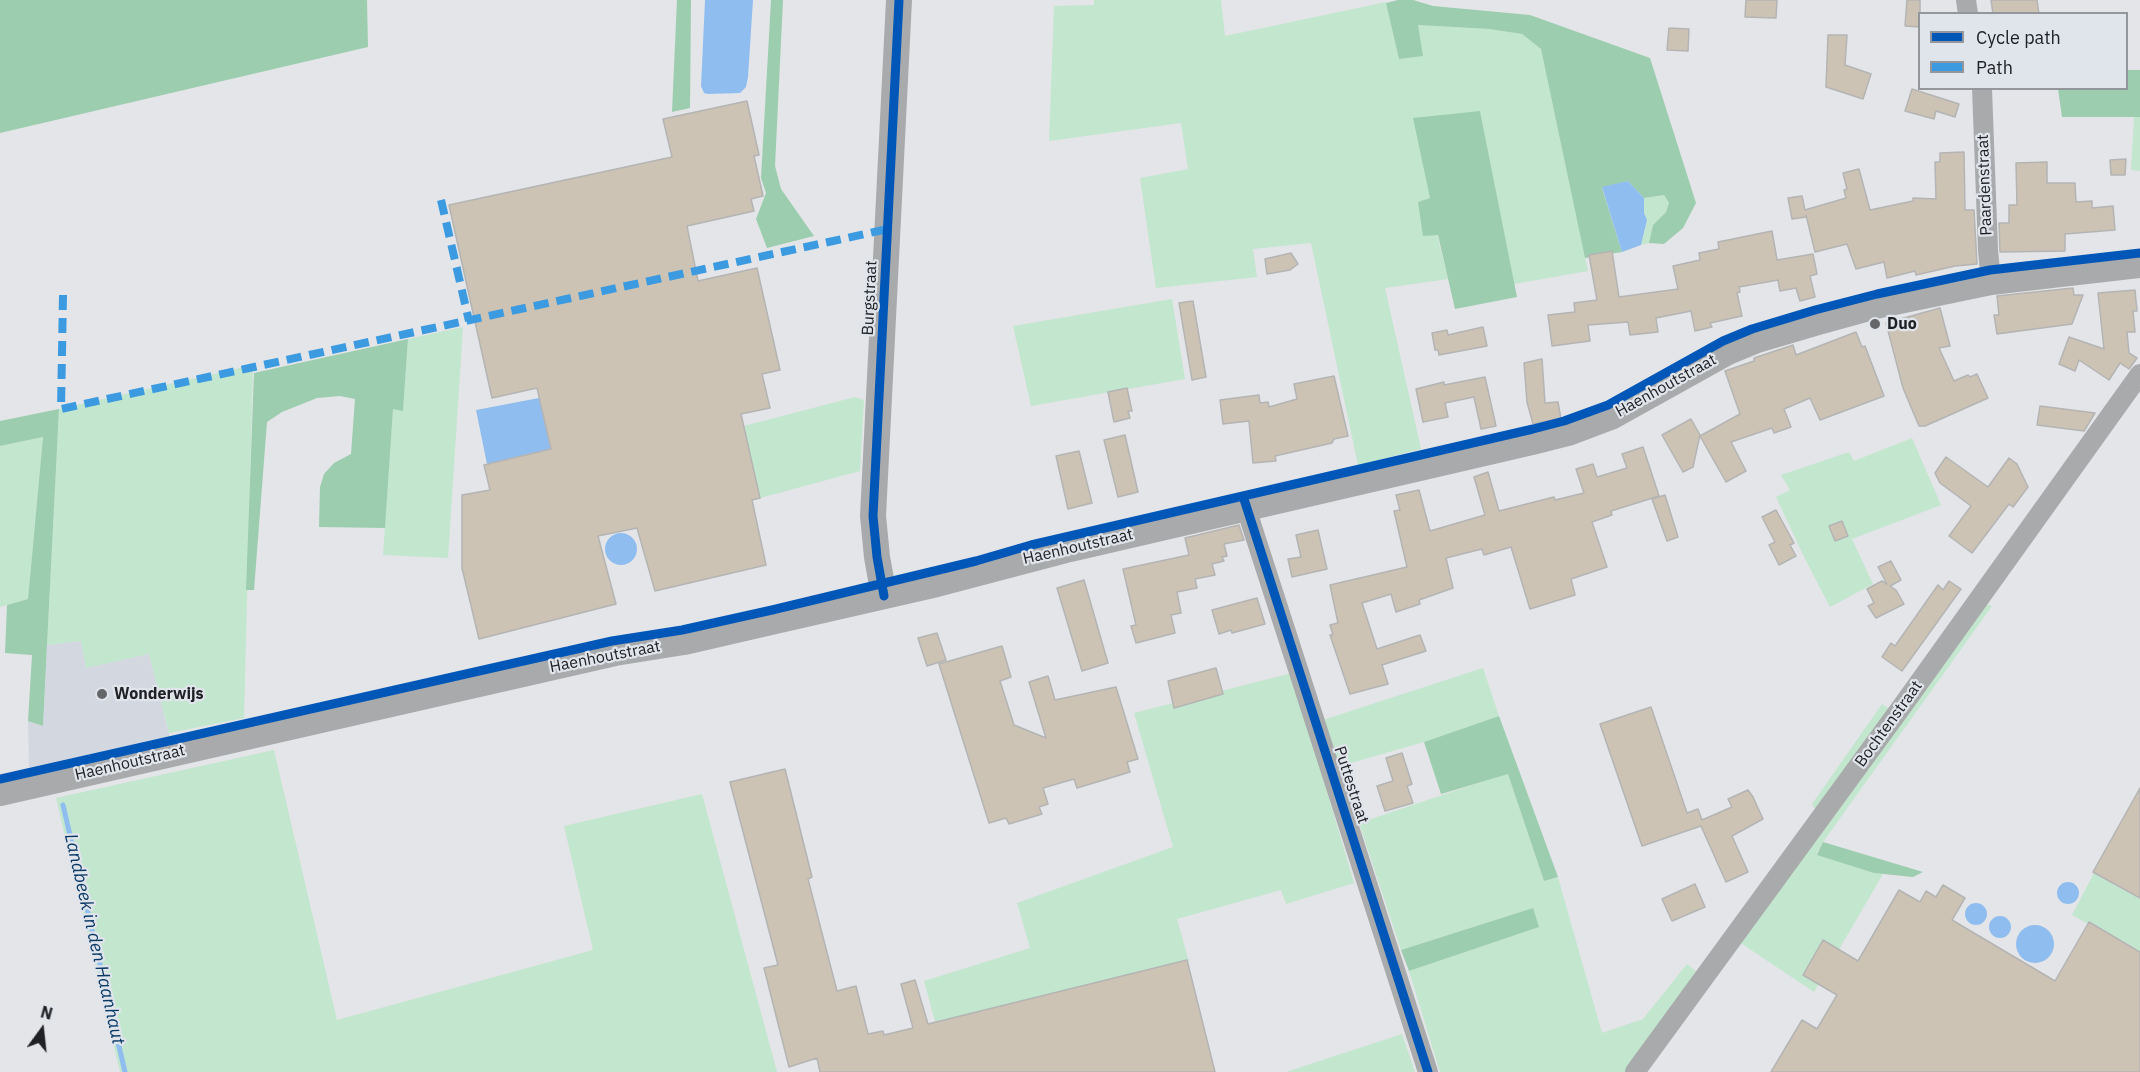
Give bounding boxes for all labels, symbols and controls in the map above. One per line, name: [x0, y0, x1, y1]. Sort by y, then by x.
legend: [1918, 12, 2128, 90]
text: Cycle path: [1976, 26, 2061, 49]
text: Path: [1976, 56, 2013, 79]
street label: Paardenstraat: [1974, 134, 1996, 236]
street label: Burgstraat: [858, 260, 882, 336]
place label: Duo: [1887, 314, 1917, 334]
marker: Duo: [1868, 317, 1882, 331]
street label: Haenhoutstraat: [1612, 350, 1720, 422]
street label: Haenhoutstraat: [1021, 525, 1135, 569]
street label: Haenhoutstraat: [548, 637, 662, 677]
street label: Bochtenstraat: [1851, 677, 1927, 771]
place label: Wonderwijs: [114, 684, 204, 704]
marker: Wonderwijs: [95, 687, 109, 701]
street label: Haenhoutstraat: [73, 741, 187, 785]
street label: Puttestraat: [1329, 744, 1373, 826]
water label: Landbeek in den Haanhaut: [59, 832, 129, 1046]
north arrow: [12, 1000, 72, 1060]
text: N: [38, 1001, 55, 1024]

